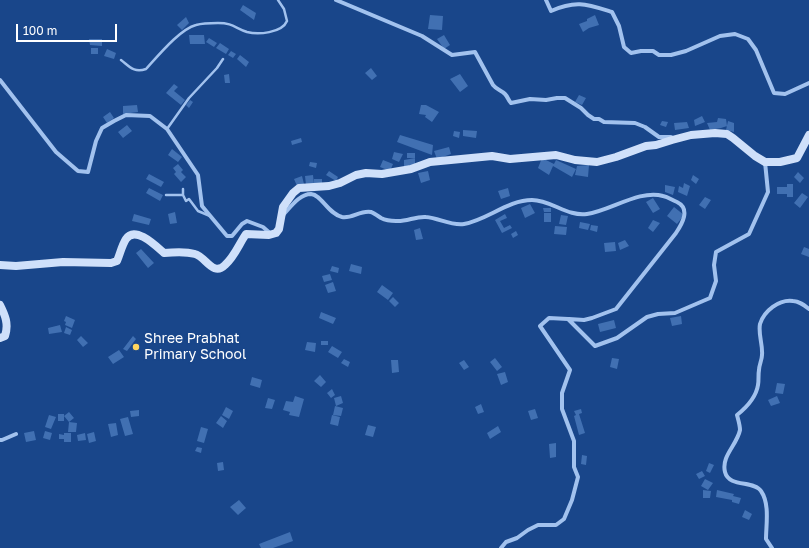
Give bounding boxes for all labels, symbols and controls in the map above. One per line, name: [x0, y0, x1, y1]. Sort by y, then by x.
scale bar: [18, 16, 119, 42]
text: 100 m: [23, 23, 57, 38]
place label: Shree Prabhat Primary School: [144, 331, 246, 364]
marker: Shree Prabhat Primary School: [131, 342, 141, 352]

